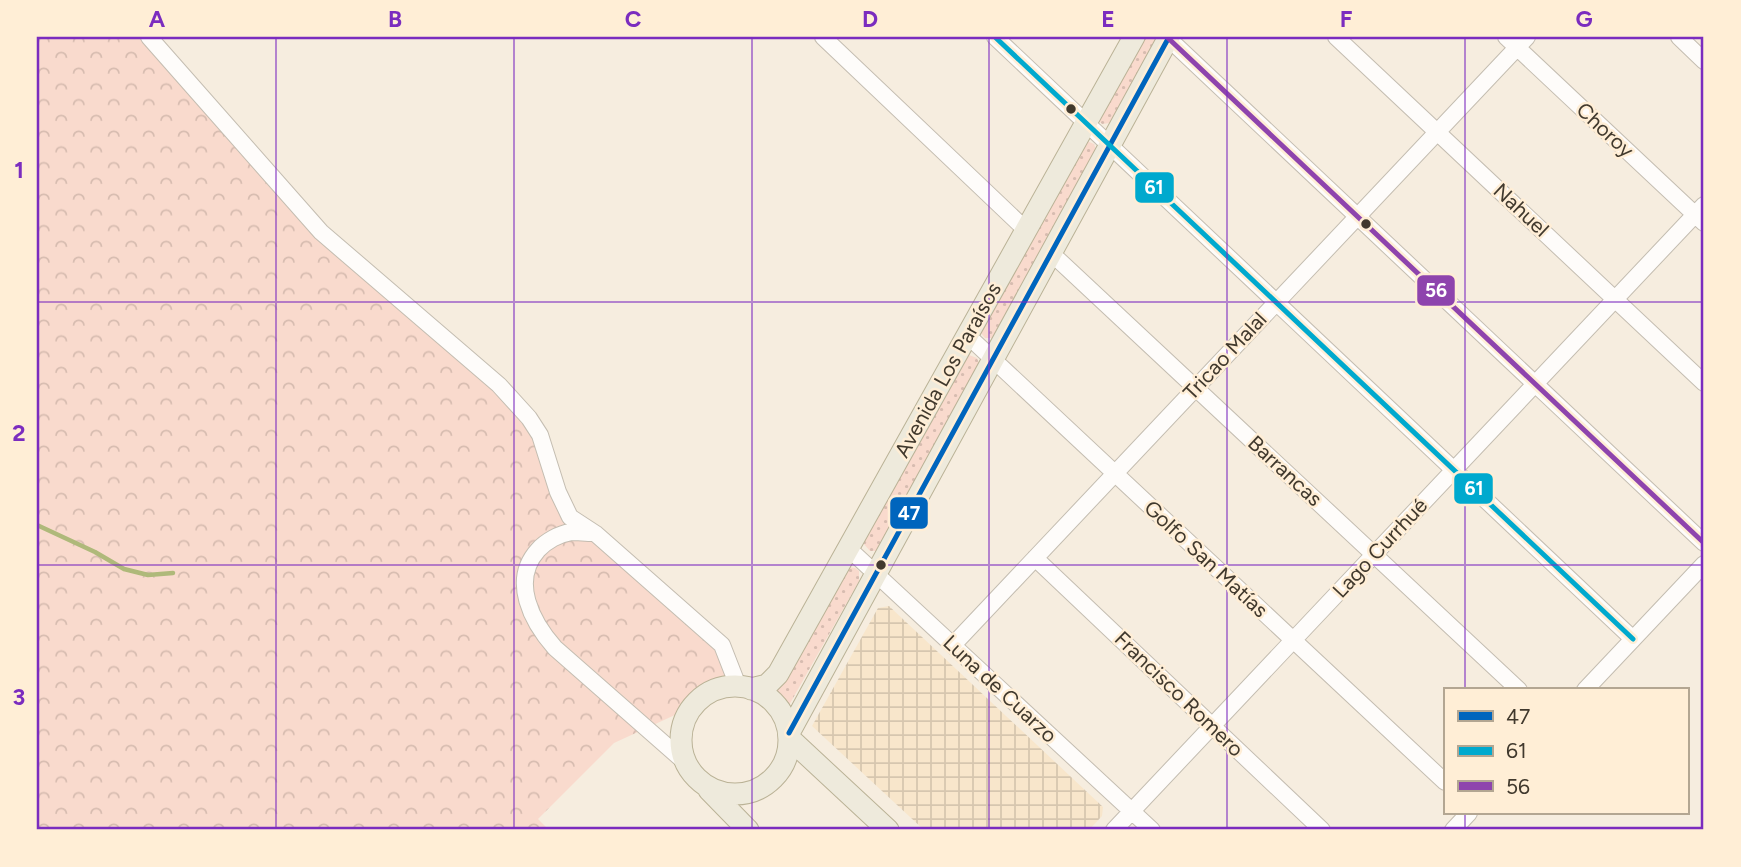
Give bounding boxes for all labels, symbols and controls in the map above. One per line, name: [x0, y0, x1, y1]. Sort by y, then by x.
text: A: [149, 5, 166, 33]
text: B: [388, 5, 402, 33]
text: C: [625, 5, 642, 33]
text: D: [862, 5, 878, 33]
text: E: [1101, 5, 1115, 33]
text: F: [1340, 5, 1353, 33]
text: G: [1575, 5, 1593, 33]
street label: Choroy: [1572, 97, 1639, 162]
unlabelled marker: [1064, 102, 1078, 116]
text: 1: [14, 156, 24, 184]
line badge: 61: [1134, 171, 1175, 204]
text: 61: [1144, 176, 1164, 199]
street label: Nahuel: [1488, 178, 1554, 241]
unlabelled marker: [1359, 217, 1373, 231]
line badge: 56: [1416, 274, 1456, 307]
street label: Avenida Los Paraísos: [889, 278, 1006, 462]
text: 56: [1425, 279, 1447, 302]
street label: Tricao Malal: [1178, 307, 1271, 405]
text: 2: [12, 419, 26, 447]
street label: Barrancas: [1243, 430, 1328, 511]
line badge: 61: [1453, 472, 1494, 505]
text: 61: [1464, 477, 1484, 500]
street label: Lago Currhué: [1327, 493, 1432, 603]
street label: Golfo San Matías: [1139, 495, 1273, 622]
line badge: 47: [889, 496, 929, 530]
text: 47: [898, 502, 920, 525]
unlabelled marker: [874, 558, 888, 572]
street label: Francisco Romero: [1110, 626, 1249, 761]
street label: Luna de Cuarzo: [938, 630, 1062, 748]
text: 3: [13, 683, 25, 711]
legend: [1444, 688, 1688, 814]
text: 47: [1506, 704, 1530, 729]
text: 61: [1506, 738, 1527, 763]
text: 56: [1506, 774, 1530, 799]

